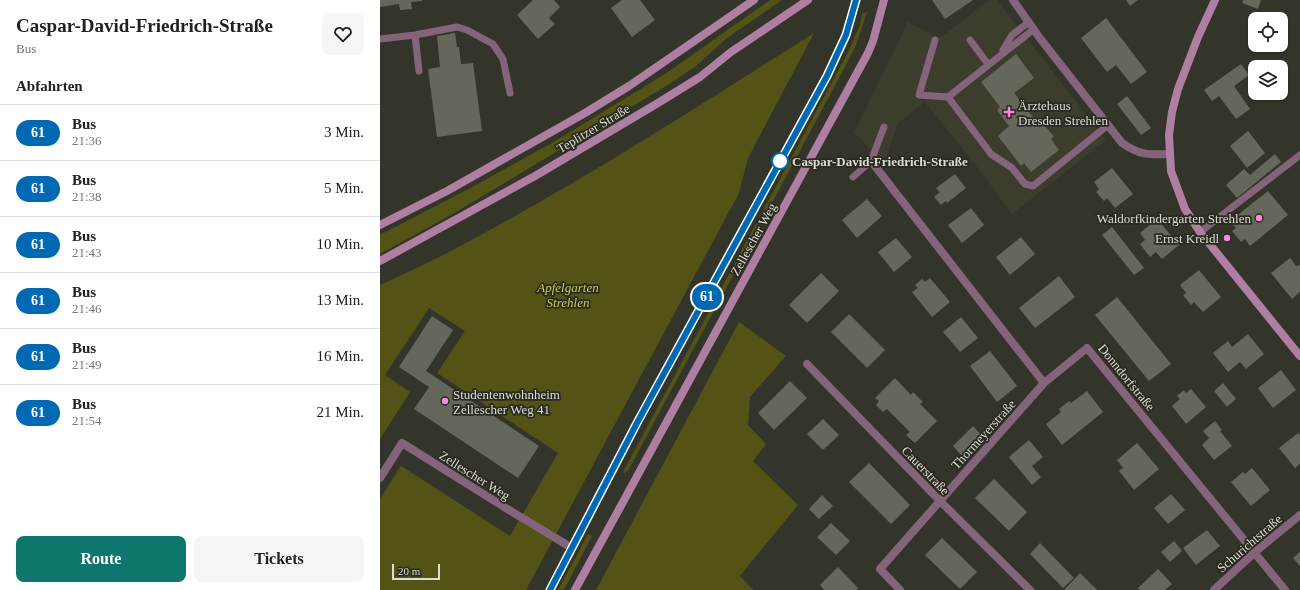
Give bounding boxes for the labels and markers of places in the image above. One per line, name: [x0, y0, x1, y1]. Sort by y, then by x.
place label: Ärztehaus Dresden Strehlen: [1018, 98, 1108, 128]
marker: Ärztehaus Dresden Strehlen: [1003, 106, 1015, 118]
marker: Caspar-David-Friedrich-Straße: [771, 152, 789, 170]
place label: Caspar-David-Friedrich-Straße: [792, 154, 968, 169]
place label: Waldorfkindergarten Strehlen: [1097, 211, 1251, 226]
marker: Waldorfkindergarten Strehlen: [1254, 213, 1264, 223]
place label: Ernst Kreidl: [1155, 231, 1219, 246]
marker: Ernst Kreidl: [1222, 233, 1232, 243]
place label: Studentenwohnheim Zellescher Weg 41: [453, 387, 560, 417]
marker: Studentenwohnheim Zellescher Weg 41: [440, 396, 450, 406]

